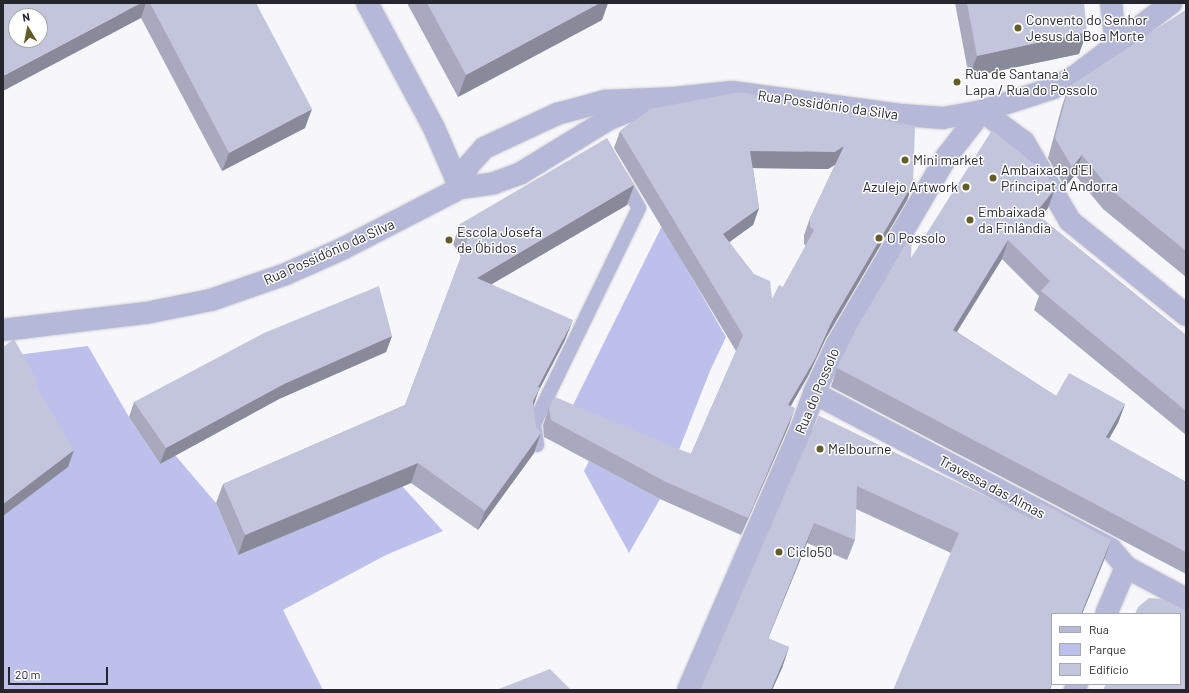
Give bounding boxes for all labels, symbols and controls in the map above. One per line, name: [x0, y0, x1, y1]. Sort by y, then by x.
north arrow: [8, 8, 48, 48]
text: N: [21, 10, 31, 24]
place label: Convento do Senhor Jesus da Boa Morte: [1026, 12, 1148, 44]
marker: Convento do Senhor Jesus da Boa Morte: [1013, 23, 1023, 33]
place label: Rua de Santana à Lapa / Rua do Possolo: [965, 66, 1098, 98]
marker: Rua de Santana à Lapa / Rua do Possolo: [952, 77, 962, 87]
street label: Rua Possidónio da Silva: [757, 87, 899, 123]
place label: Mini market: [913, 152, 984, 168]
marker: Mini market: [900, 155, 910, 165]
place label: Ambaixada d'El Principat d Andorra: [1001, 162, 1118, 194]
marker: Ambaixada d'El Principat d Andorra: [988, 173, 998, 183]
place label: Azulejo Artwork: [863, 179, 958, 195]
marker: Azulejo Artwork: [961, 182, 971, 192]
place label: Embaixada da Finlândia: [978, 204, 1051, 236]
marker: Embaixada da Finlândia: [965, 215, 975, 225]
street label: Rua Possidónio da Silva: [261, 216, 397, 288]
place label: Escola Josefa de Óbidos: [457, 224, 542, 256]
place label: O Possolo: [887, 230, 946, 246]
marker: O Possolo: [874, 233, 884, 243]
marker: Escola Josefa de Óbidos: [444, 235, 454, 245]
street label: Rua do Possolo: [791, 346, 843, 436]
place label: Melbourne: [828, 441, 891, 457]
marker: Melbourne: [815, 444, 825, 454]
street label: Travessa das Almas: [936, 452, 1048, 522]
place label: Ciclo50: [787, 544, 832, 560]
marker: Ciclo50: [774, 547, 784, 557]
legend: [1051, 613, 1181, 685]
text: Rua: [1089, 622, 1109, 636]
text: Parque: [1089, 642, 1126, 656]
scale bar: [10, 659, 110, 685]
text: Edifício: [1089, 662, 1129, 676]
text: 20 m: [15, 667, 41, 681]

